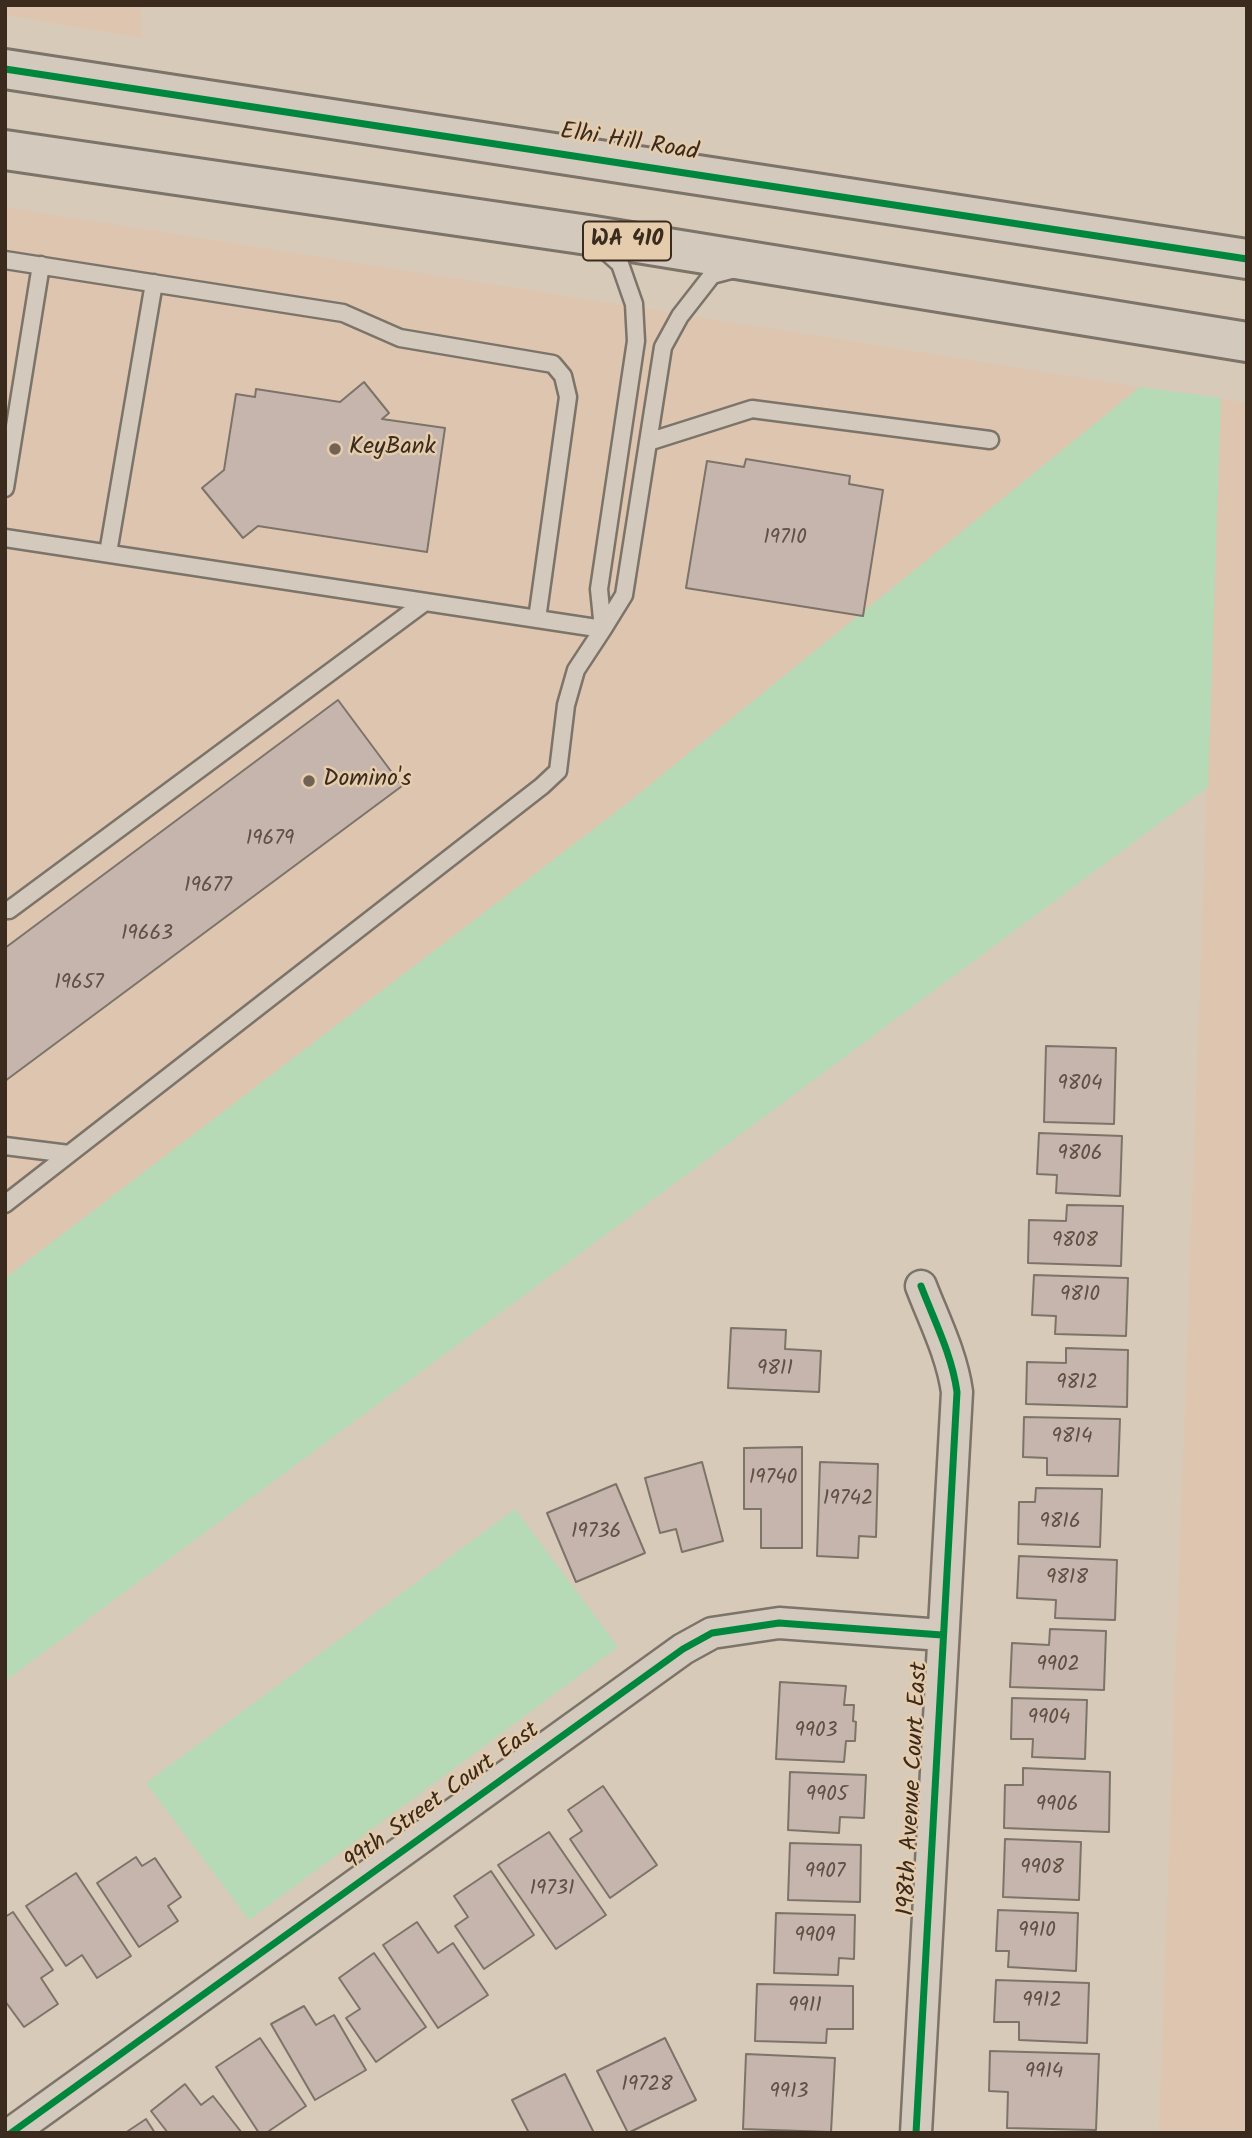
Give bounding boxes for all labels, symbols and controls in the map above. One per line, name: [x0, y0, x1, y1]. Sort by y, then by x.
street label: Elhi Hill Road: [558, 119, 700, 169]
road number: WA 410: [583, 222, 671, 260]
place label: KeyBank: [349, 435, 436, 463]
marker: KeyBank: [327, 441, 343, 457]
house number: 19710: [763, 526, 807, 552]
place label: Domino's: [323, 767, 412, 795]
marker: Domino's: [301, 773, 317, 789]
house number: 19679: [246, 827, 294, 853]
house number: 19677: [184, 874, 232, 900]
house number: 19663: [121, 922, 173, 948]
house number: 19657: [54, 971, 104, 997]
house number: 9804: [1058, 1072, 1102, 1098]
house number: 9806: [1057, 1142, 1103, 1168]
house number: 9808: [1052, 1229, 1098, 1255]
house number: 9810: [1060, 1283, 1100, 1309]
house number: 9811: [757, 1357, 793, 1383]
house number: 9812: [1056, 1371, 1098, 1397]
house number: 9814: [1051, 1425, 1093, 1451]
house number: 19740: [749, 1466, 797, 1492]
house number: 19742: [823, 1487, 873, 1513]
house number: 9816: [1039, 1510, 1081, 1536]
house number: 19736: [571, 1520, 621, 1546]
house number: 9818: [1046, 1566, 1088, 1592]
house number: 9902: [1036, 1653, 1080, 1679]
street label: 198th Avenue Court East: [894, 1661, 936, 1917]
house number: 9904: [1028, 1706, 1070, 1732]
street label: 99th Street Court East: [340, 1718, 546, 1878]
house number: 9903: [795, 1719, 837, 1745]
house number: 9905: [806, 1783, 848, 1809]
house number: 9906: [1036, 1793, 1078, 1819]
house number: 9908: [1020, 1856, 1064, 1882]
house number: 9907: [805, 1860, 845, 1886]
house number: 19731: [529, 1877, 575, 1903]
house number: 9910: [1018, 1919, 1056, 1945]
house number: 9909: [794, 1924, 836, 1950]
house number: 9912: [1022, 1989, 1062, 2015]
house number: 9911: [788, 1994, 822, 2020]
house number: 9914: [1025, 2060, 1063, 2086]
house number: 19728: [621, 2073, 673, 2099]
house number: 9913: [769, 2080, 809, 2106]

